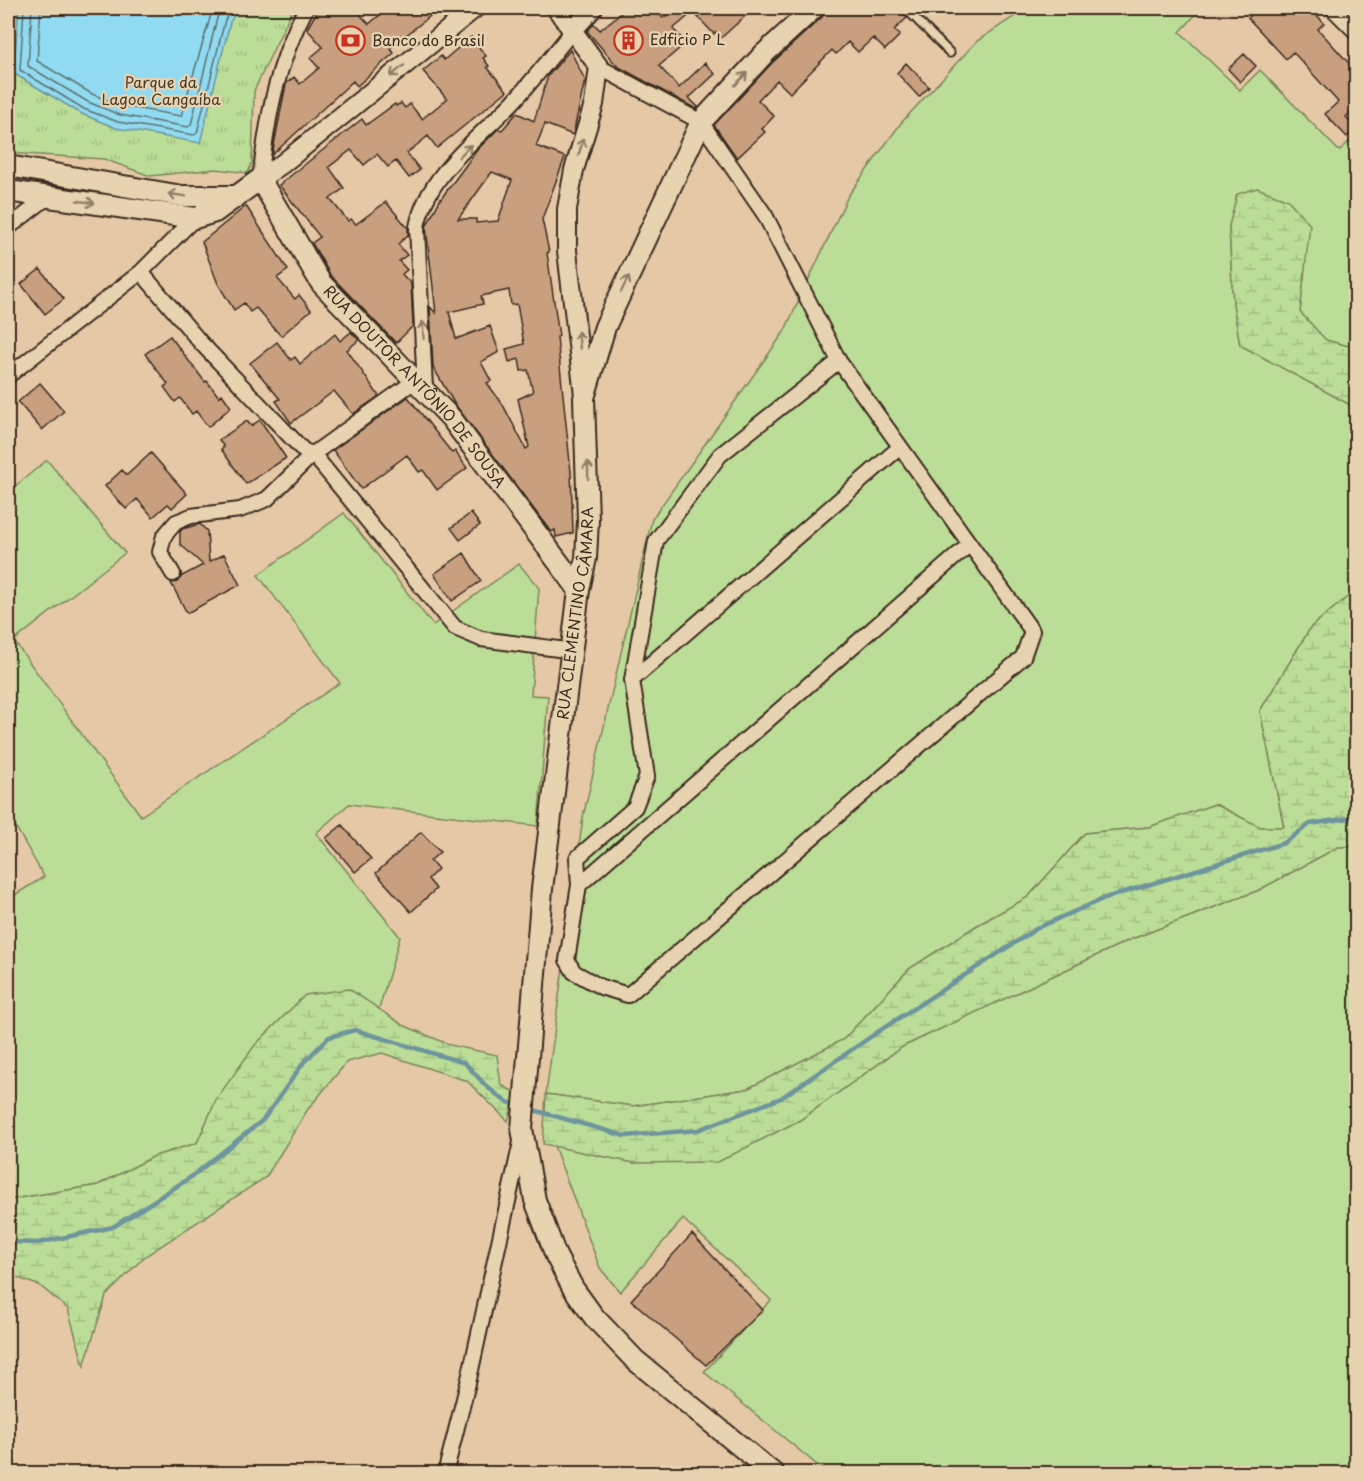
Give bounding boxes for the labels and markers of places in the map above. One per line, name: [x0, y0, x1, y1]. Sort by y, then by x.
building icon: Edficio P L: [613, 24, 645, 56]
bank icon: Banco do Brasil: [335, 25, 367, 57]
place label: Edficio P L: [650, 27, 725, 50]
place label: Banco do Brasil: [372, 28, 485, 51]

